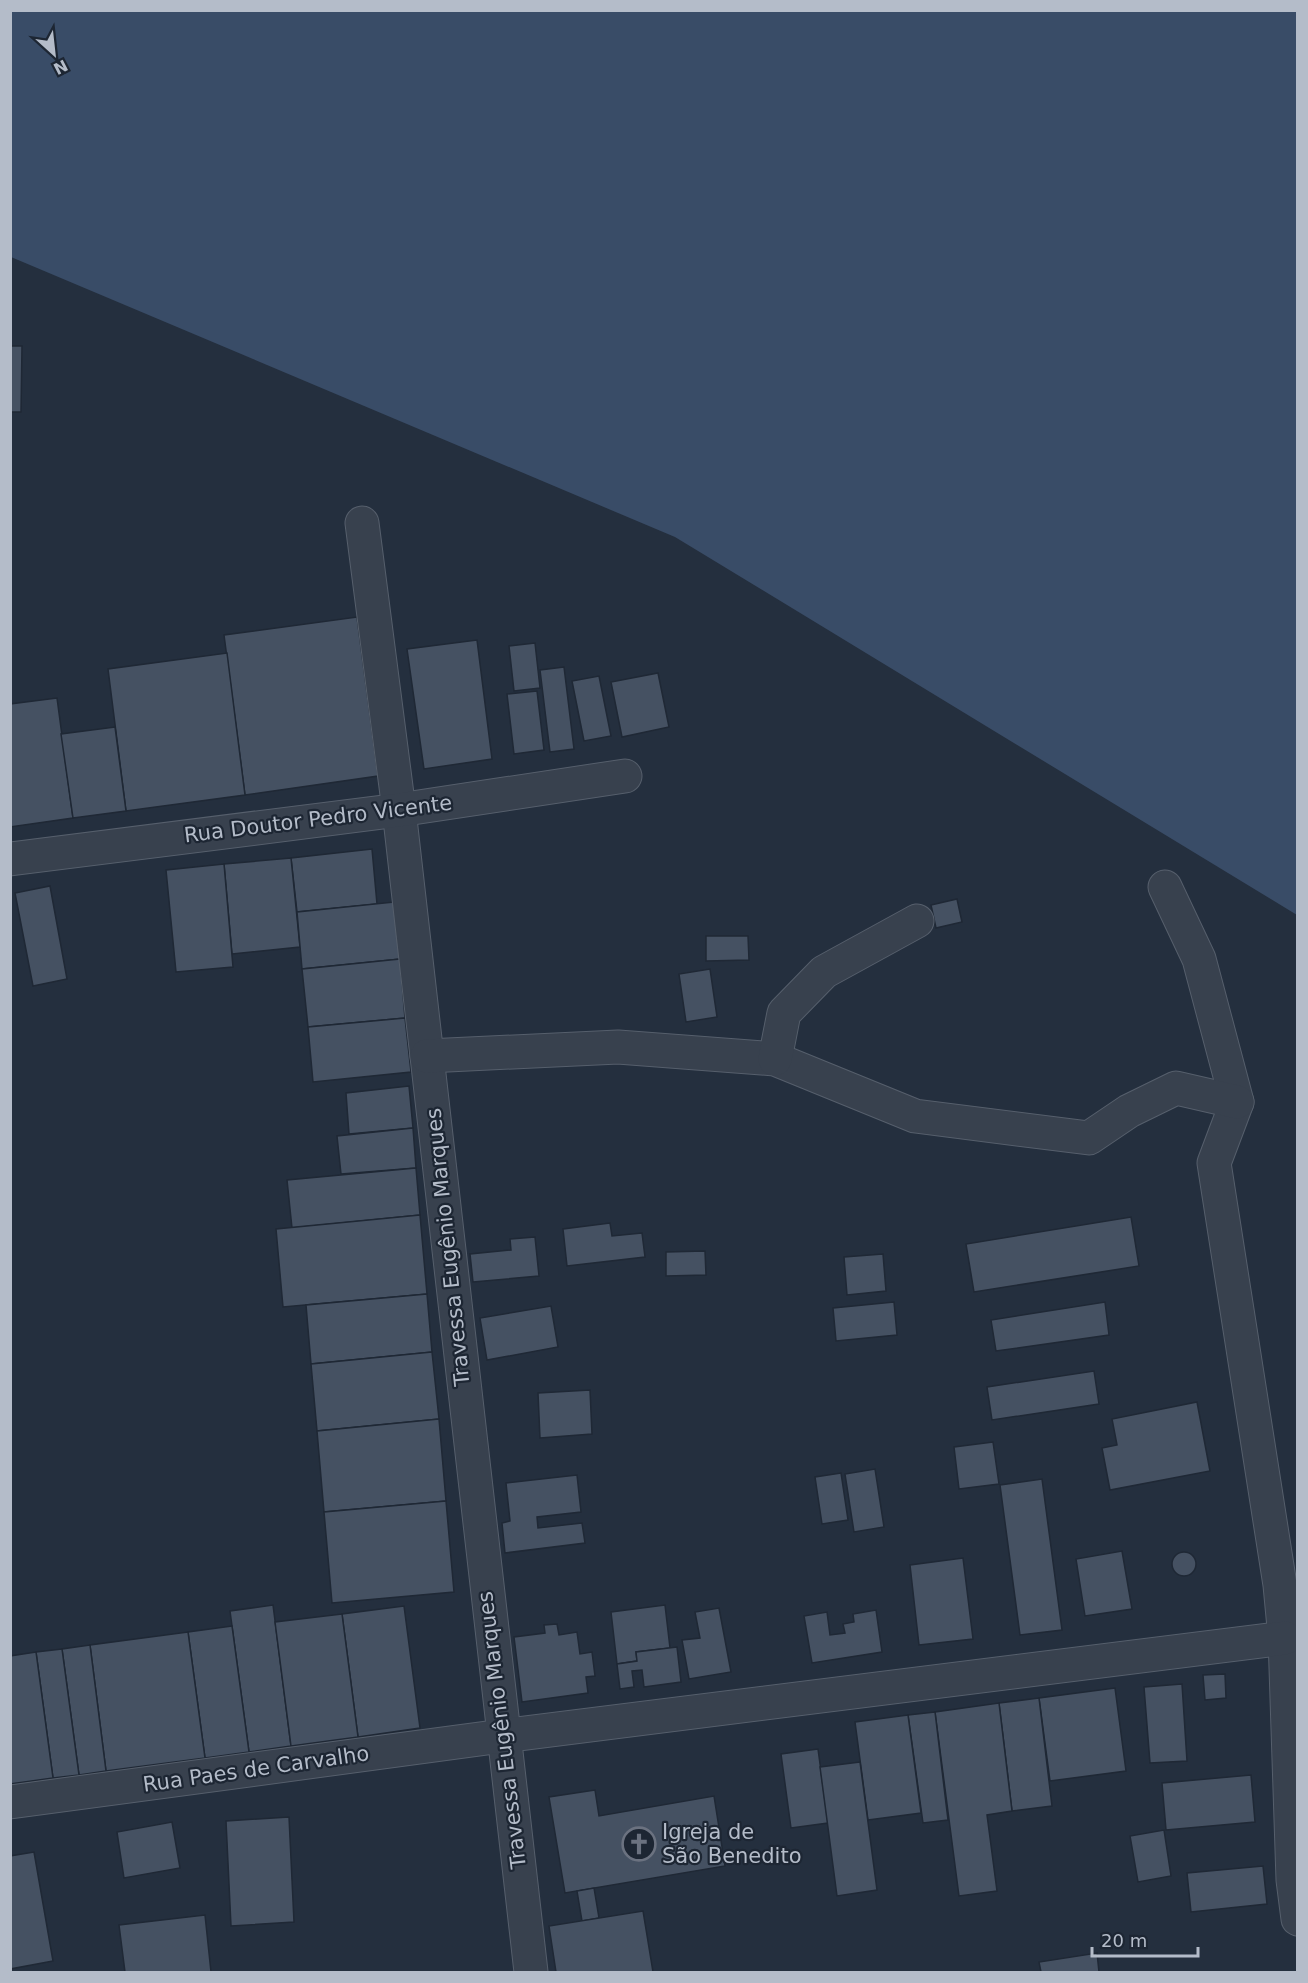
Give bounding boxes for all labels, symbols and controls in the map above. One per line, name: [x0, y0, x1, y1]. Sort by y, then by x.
north arrow: [24, 24, 84, 84]
text: N: [50, 55, 71, 78]
street label: Rua Doutor Pedro Vicente: [183, 791, 453, 847]
street label: Travessa Eugênio Marques: [421, 1107, 475, 1388]
street label: Travessa Eugênio Marques: [473, 1590, 531, 1871]
street label: Rua Paes de Carvalho: [141, 1741, 371, 1797]
place label: Igreja de São Benedito: [662, 1820, 802, 1868]
church icon: Igreja de São Benedito: [621, 1826, 657, 1862]
scale bar: [1092, 1920, 1198, 1958]
text: 20 m: [1101, 1930, 1147, 1951]

